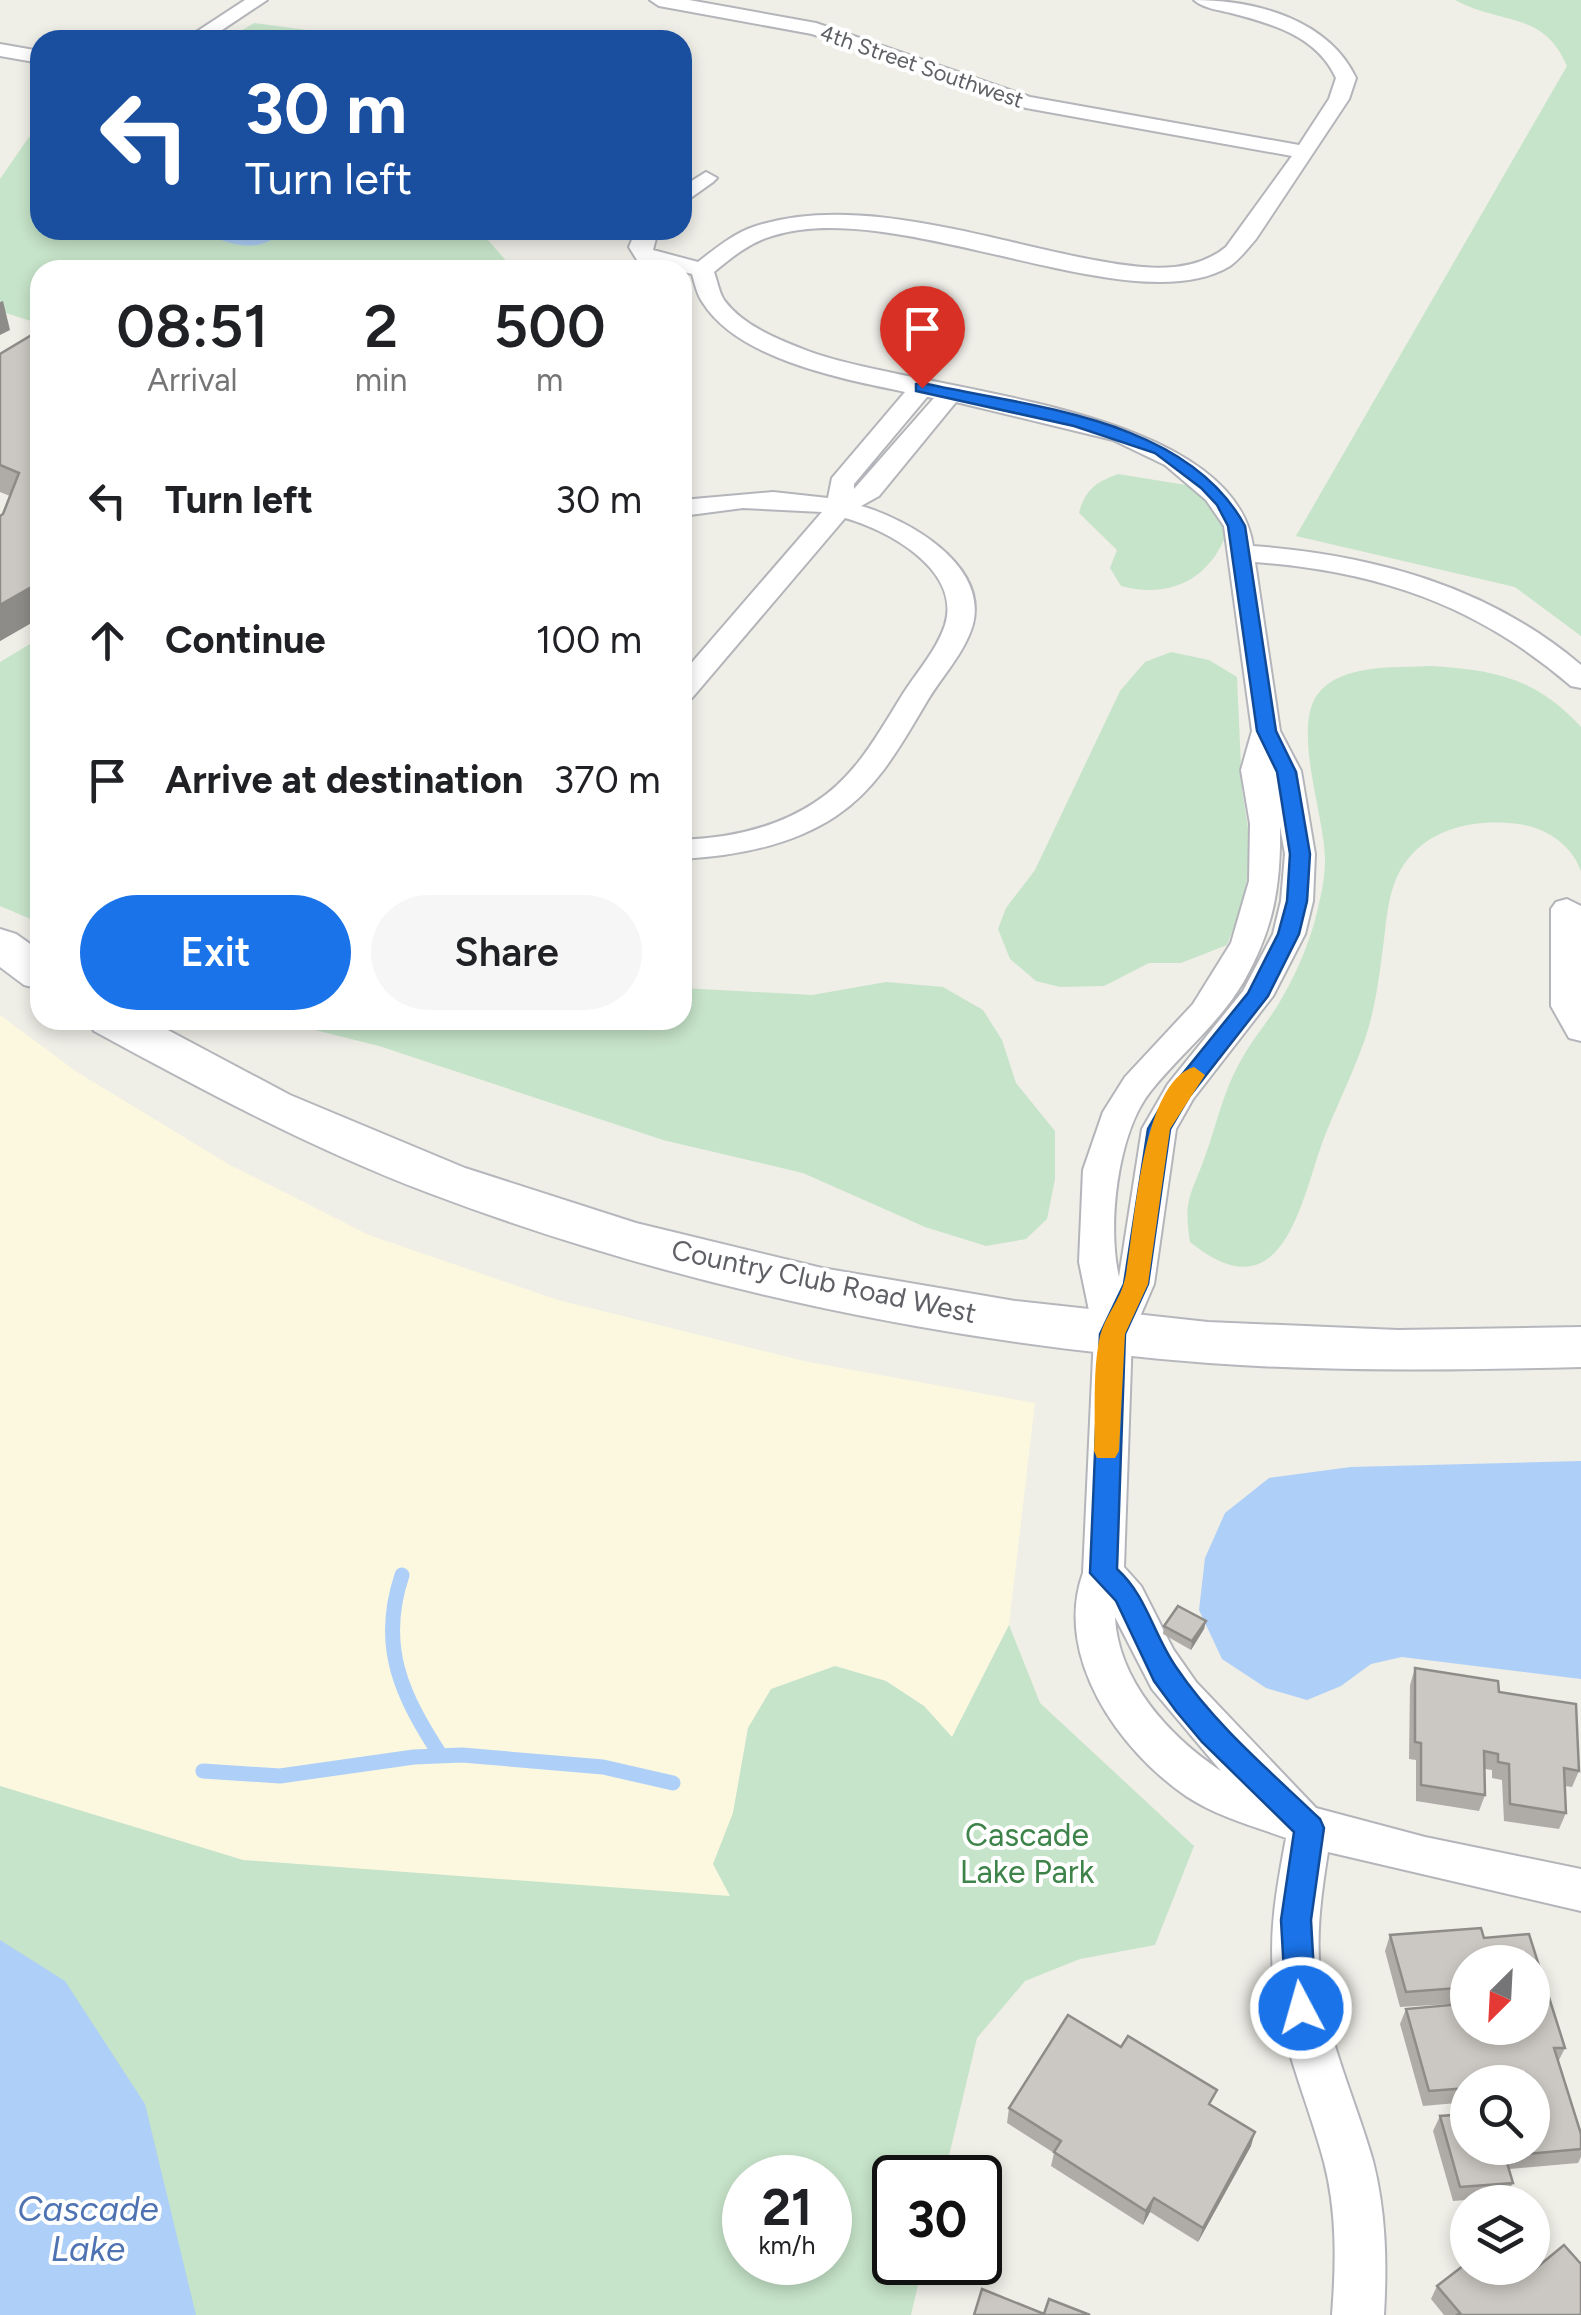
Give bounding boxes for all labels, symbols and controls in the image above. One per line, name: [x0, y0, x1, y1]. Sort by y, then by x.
street label: 4th Street Southwest: [817, 19, 1027, 114]
text: 30 m: [245, 66, 407, 151]
icon: left: [80, 70, 210, 200]
text: Turn left: [245, 151, 412, 205]
pin: [880, 286, 965, 389]
text: 08:51: [116, 290, 269, 362]
text: 2: [364, 290, 398, 362]
text: 500: [494, 290, 606, 362]
icon: arrive: [895, 301, 950, 356]
text: Arrival: [147, 361, 238, 399]
text: min: [355, 361, 407, 399]
text: m: [536, 361, 563, 399]
icon: left: [80, 473, 135, 528]
text: Turn left: [165, 477, 313, 523]
text: 30 m: [555, 477, 642, 523]
icon: ahead: [80, 613, 135, 668]
text: Continue: [165, 617, 326, 663]
text: 100 m: [536, 617, 642, 663]
icon: arrive: [80, 753, 135, 808]
text: Arrive at destination: [165, 757, 523, 803]
text: 370 m: [553, 757, 661, 803]
button: Exit: [80, 895, 351, 1010]
button: Share: [371, 895, 642, 1010]
street label: Country Club Road West: [669, 1232, 979, 1330]
park label: Cascade Lake Park: [960, 1816, 1095, 1891]
north arrow: [1450, 1945, 1550, 2045]
map controls: [1450, 1945, 1550, 2285]
position arrow: [1249, 1956, 1353, 2060]
button: search: [1450, 2065, 1550, 2165]
speed limit sign: 30: [872, 2155, 1002, 2285]
text: 21: [762, 2177, 812, 2238]
button: layers: [1450, 2185, 1550, 2285]
water label: Cascade Lake: [17, 2188, 159, 2270]
text: km/h: [758, 2230, 816, 2260]

